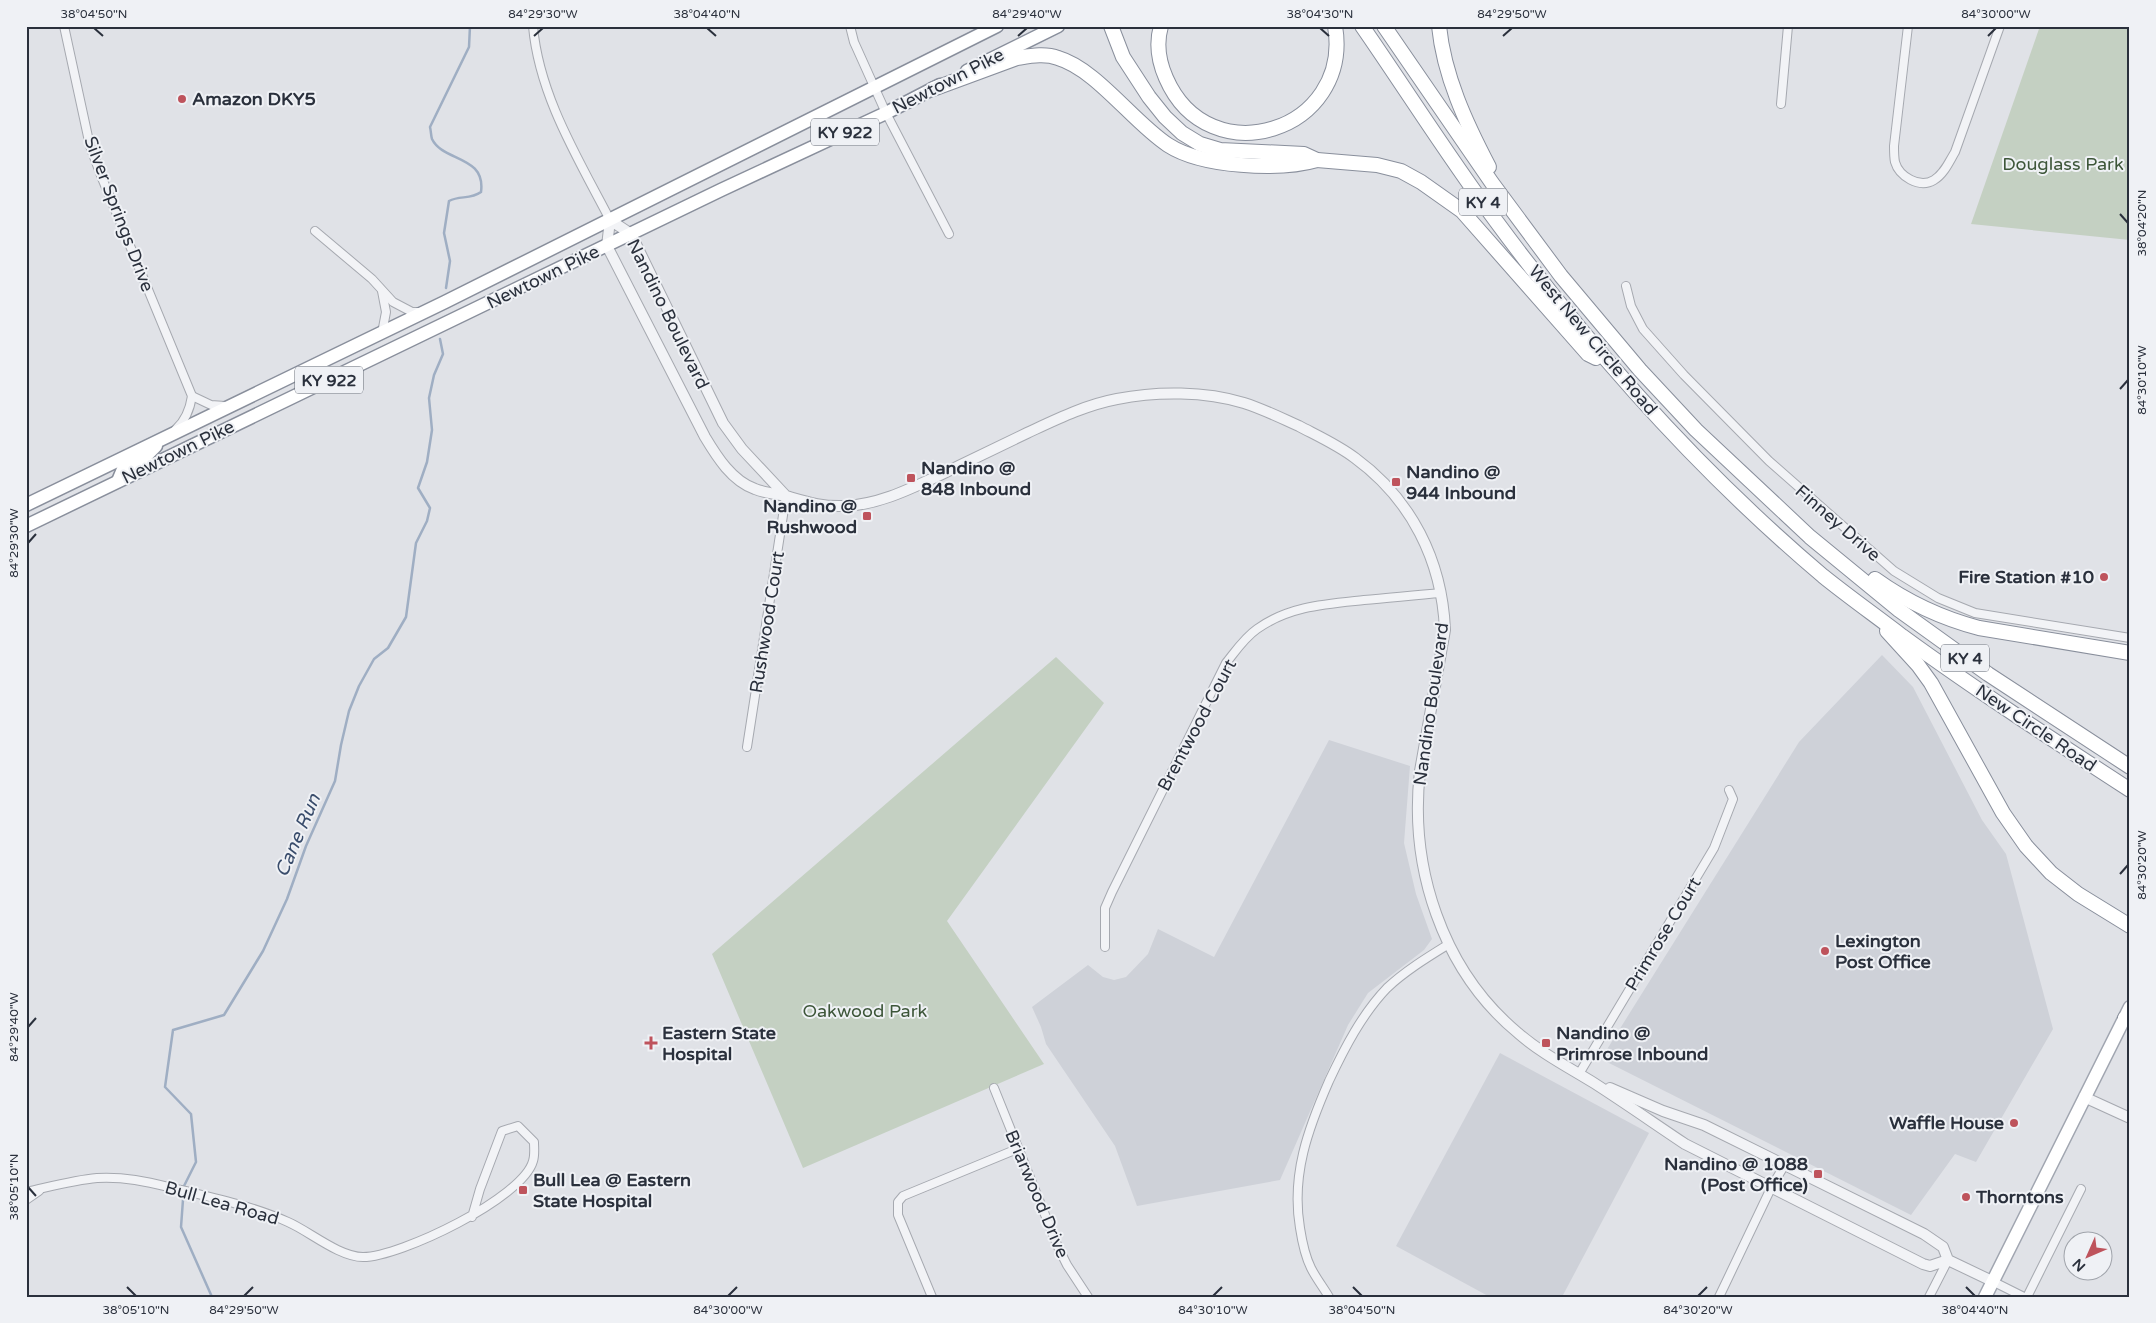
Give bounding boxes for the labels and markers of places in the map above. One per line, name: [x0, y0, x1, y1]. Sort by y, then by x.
place label: Amazon DKY5: [192, 88, 316, 110]
marker: Amazon DKY5: [176, 93, 188, 105]
place label: Nandino @ 848 Inbound: [921, 457, 1031, 500]
place label: Nandino @ 944 Inbound: [1406, 461, 1516, 504]
marker: Nandino @ 848 Inbound: [905, 472, 917, 484]
marker: Nandino @ 944 Inbound: [1390, 476, 1402, 488]
place label: Nandino @ Rushwood: [763, 495, 857, 538]
marker: Nandino @ Rushwood: [861, 510, 873, 522]
place label: Fire Station #10: [1958, 566, 2094, 588]
marker: Fire Station #10: [2098, 571, 2110, 583]
place label: Lexington Post Office: [1835, 930, 1931, 973]
marker: Lexington Post Office: [1819, 945, 1831, 957]
place label: Eastern State Hospital: [662, 1022, 776, 1065]
place label: Nandino @ Primrose Inbound: [1556, 1022, 1708, 1065]
marker: Eastern State Hospital: [644, 1036, 658, 1050]
marker: Nandino @ Primrose Inbound: [1540, 1037, 1552, 1049]
place label: Waffle House: [1889, 1112, 2004, 1134]
marker: Waffle House: [2008, 1117, 2020, 1129]
place label: Nandino @ 1088 (Post Office): [1664, 1153, 1808, 1196]
marker: Nandino @ 1088 (Post Office): [1812, 1168, 1824, 1180]
place label: Bull Lea @ Eastern State Hospital: [533, 1169, 691, 1212]
marker: Bull Lea @ Eastern State Hospital: [517, 1184, 529, 1196]
place label: Thorntons: [1975, 1186, 2064, 1208]
marker: Thorntons: [1960, 1191, 1972, 1203]

